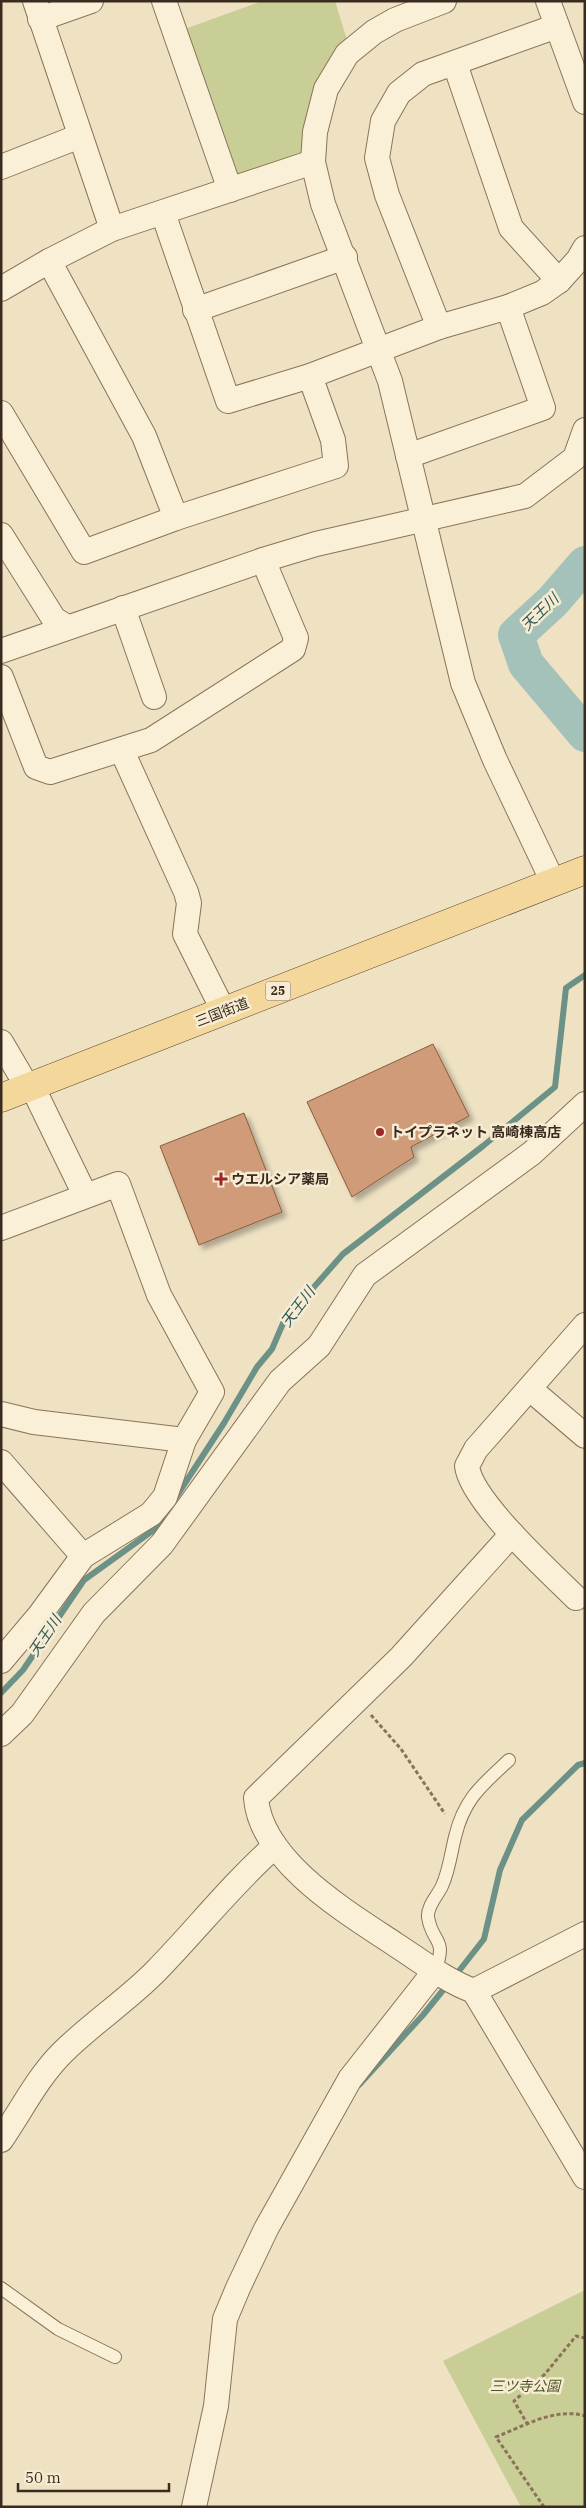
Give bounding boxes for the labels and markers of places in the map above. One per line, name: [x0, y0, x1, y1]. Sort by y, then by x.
place label: トイプラネット 高崎棟高店: [390, 1123, 561, 1141]
marker: トイプラネット 高崎棟高店: [374, 1126, 386, 1138]
place label: ウエルシア薬局: [231, 1170, 329, 1188]
marker: ウエルシア薬局: [215, 1173, 227, 1185]

